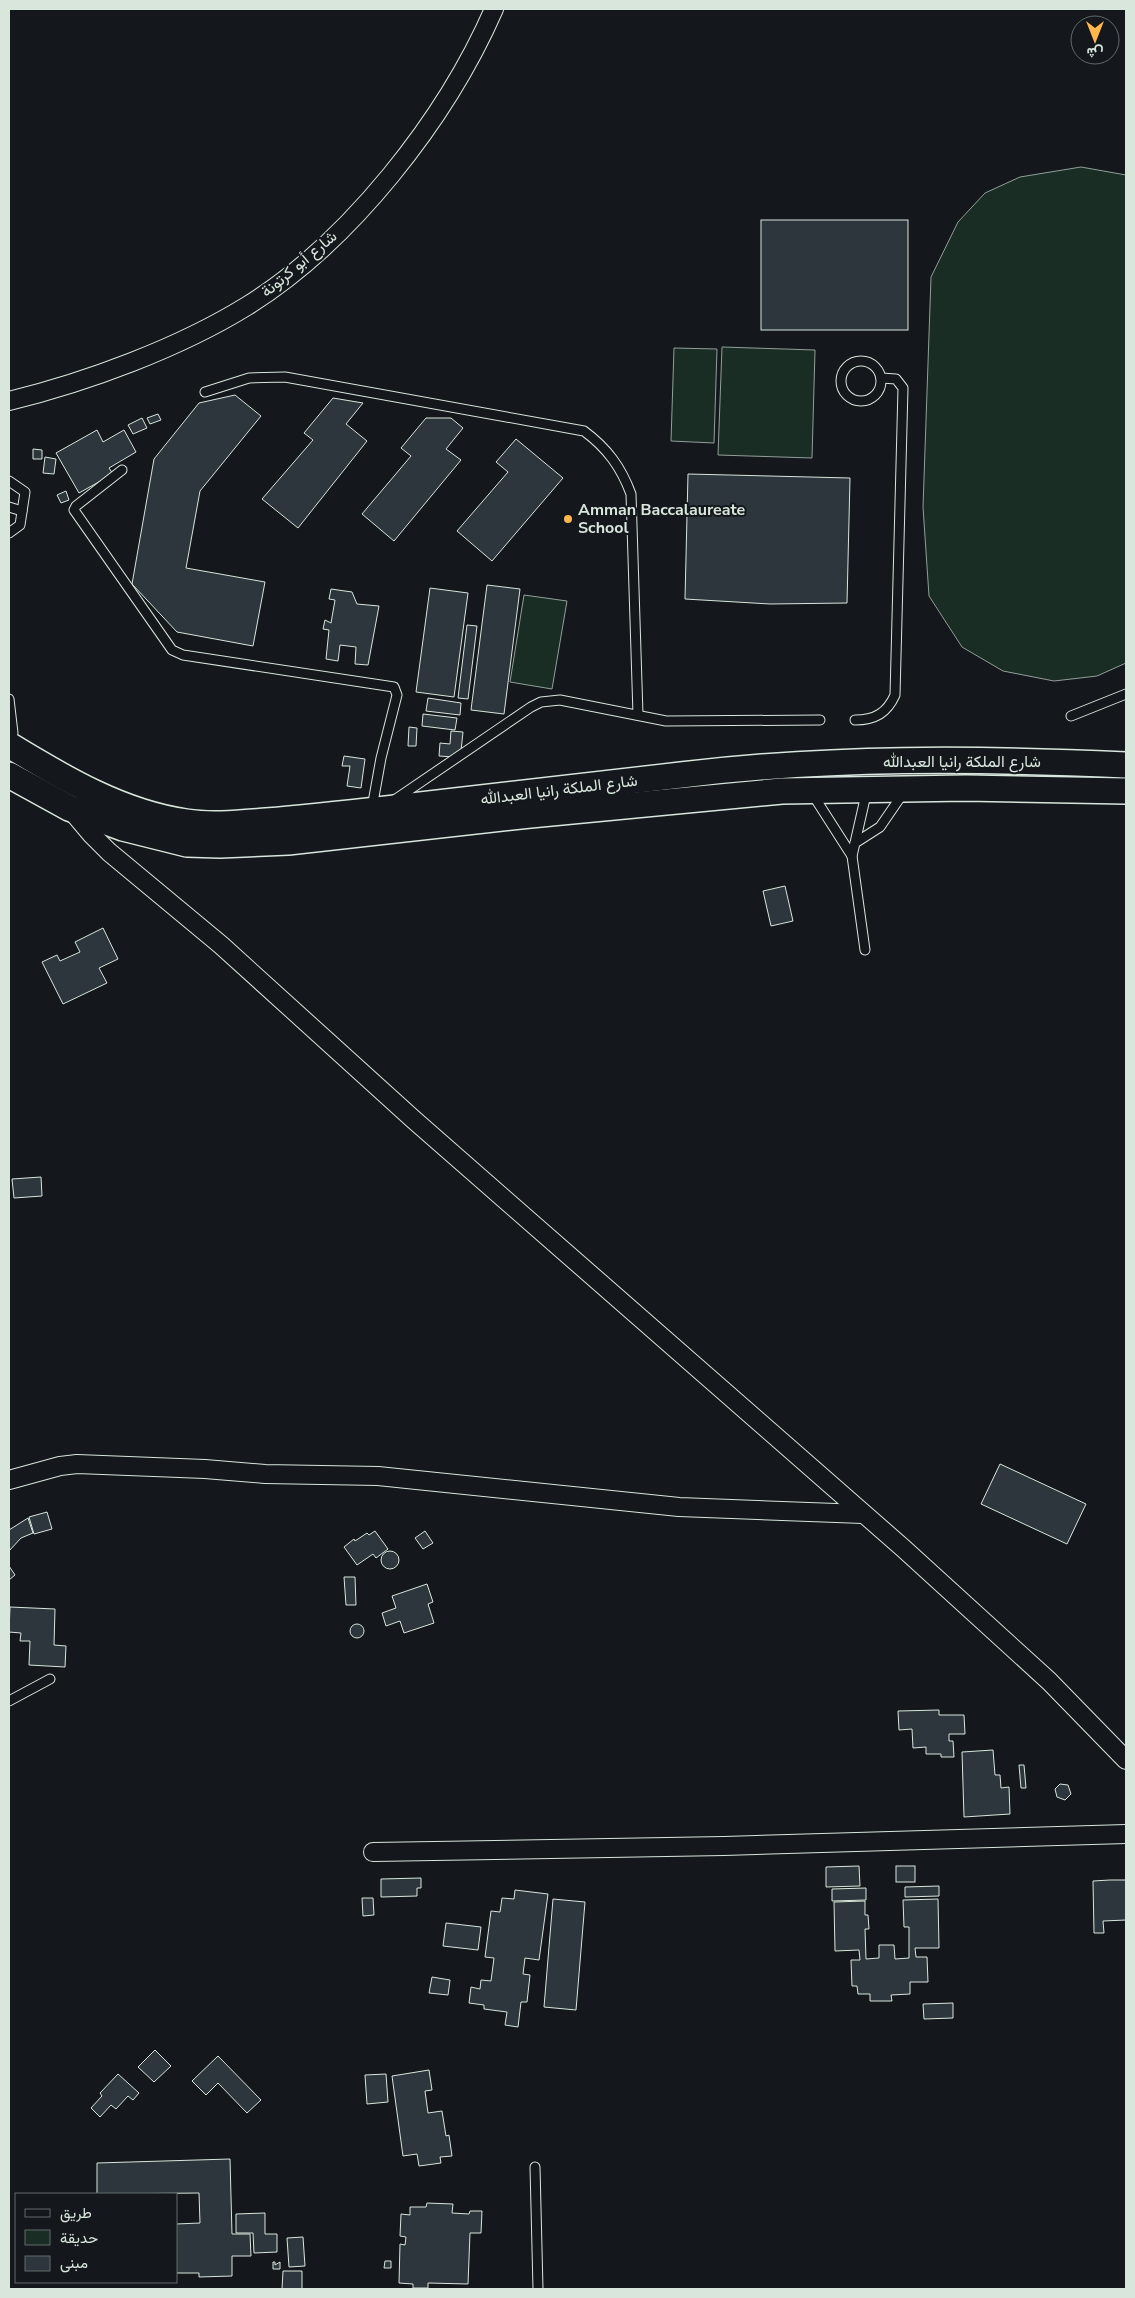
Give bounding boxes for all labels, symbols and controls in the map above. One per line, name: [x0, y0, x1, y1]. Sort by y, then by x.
north arrow: [1070, 15, 1120, 65]
text: ش: [1086, 43, 1103, 62]
street label: شارع أبو كرتونة: [256, 226, 342, 302]
place label: Amman Baccalaureate School: [578, 499, 746, 539]
marker: Amman Baccalaureate School: [562, 513, 574, 525]
street label: شارع الملكة رانيا العبدالله: [883, 751, 1041, 773]
street label: شارع الملكة رانيا العبدالله: [479, 769, 639, 811]
legend: [15, 2193, 178, 2283]
text: طريق: [60, 2203, 92, 2223]
text: حديقة: [60, 2228, 98, 2248]
text: مبنى: [60, 2253, 88, 2273]

